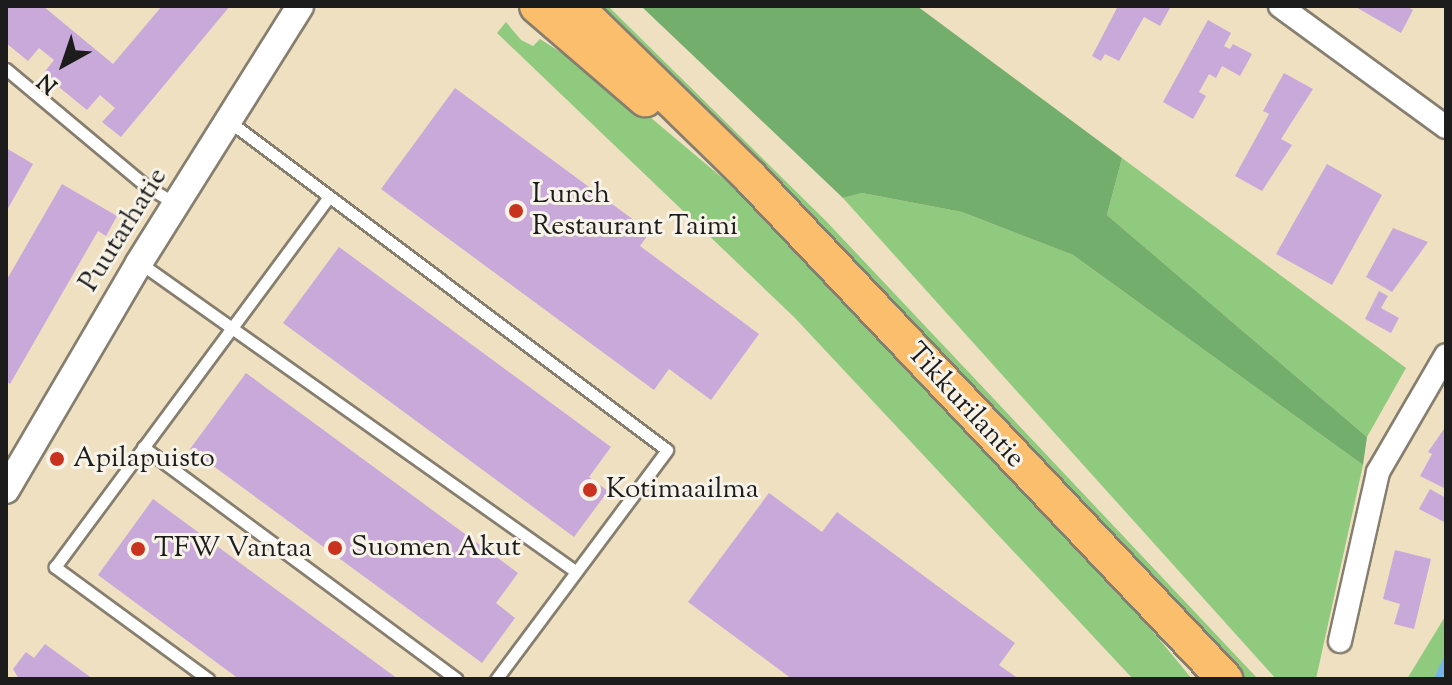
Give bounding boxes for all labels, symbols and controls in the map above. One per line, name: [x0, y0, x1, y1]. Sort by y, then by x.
north arrow: [24, 24, 104, 104]
text: N: [32, 64, 66, 100]
street label: Puutarhatie: [73, 162, 175, 298]
place label: Lunch Restaurant Taimi: [532, 178, 738, 244]
marker: Lunch Restaurant Taimi: [507, 202, 525, 220]
street label: Tikkurilantie: [899, 337, 1031, 475]
place label: Apilapuisto: [73, 442, 215, 476]
marker: Apilapuisto: [48, 450, 66, 468]
place label: Kotimaailma: [606, 473, 759, 507]
marker: Kotimaailma: [581, 481, 599, 499]
place label: Suomen Akut: [351, 531, 521, 565]
place label: TFW Vantaa: [154, 532, 312, 566]
marker: Suomen Akut: [326, 539, 344, 557]
marker: TFW Vantaa: [129, 540, 147, 558]

